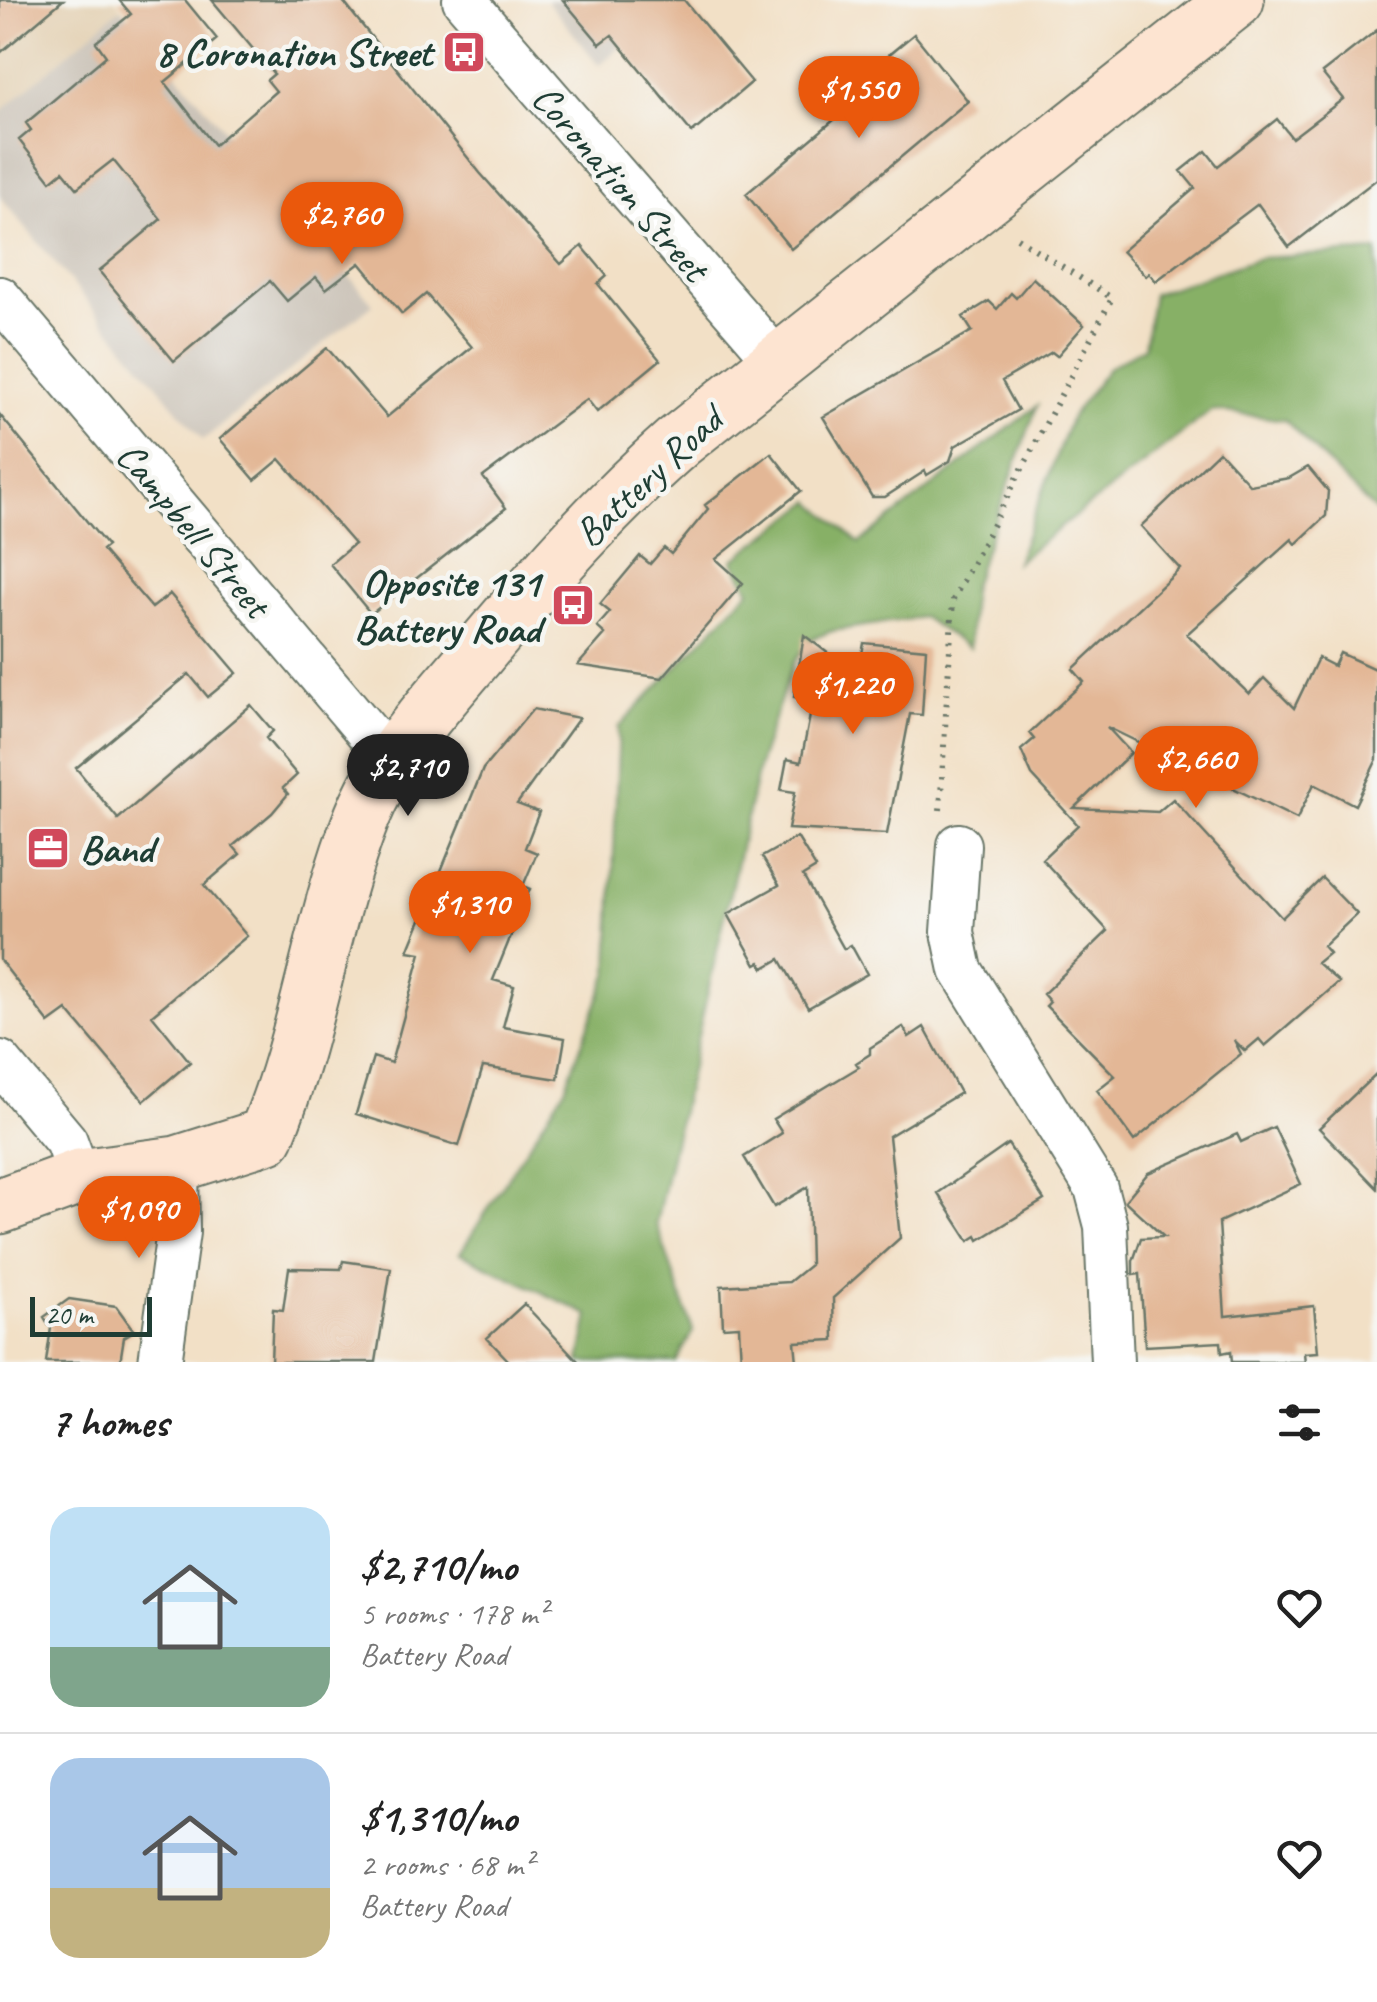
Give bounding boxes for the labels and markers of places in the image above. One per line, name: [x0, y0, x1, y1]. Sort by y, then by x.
place label: 8 Coronation Street: [156, 28, 436, 78]
bus stop icon: 8 Coronation Street: [441, 29, 487, 75]
pin: $1,550: [778, 56, 940, 141]
pin: $2,760: [261, 182, 423, 267]
place label: Opposite 131 Battery Road: [354, 558, 547, 654]
bus stop icon: Opposite 131 Battery Road: [550, 582, 596, 628]
pin: $1,220: [772, 652, 934, 737]
pin: $2,660: [1115, 726, 1277, 811]
pin: $2,710: [327, 734, 489, 819]
place label: Band: [80, 824, 160, 874]
office icon: Band: [25, 825, 71, 871]
pin: $1,310: [389, 871, 551, 956]
pin: $1,090: [58, 1176, 220, 1261]

